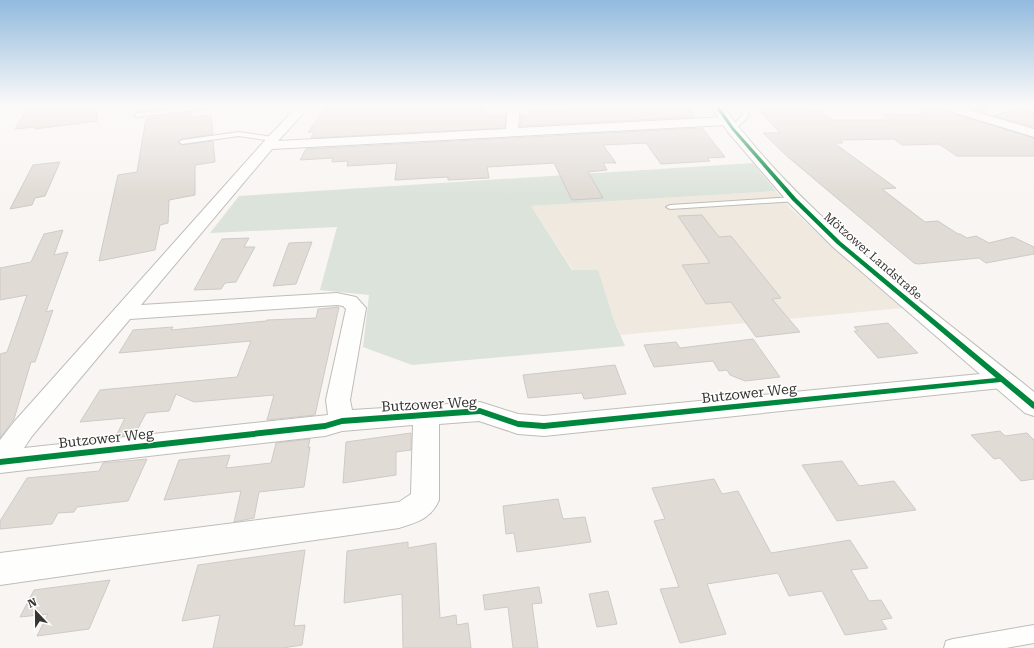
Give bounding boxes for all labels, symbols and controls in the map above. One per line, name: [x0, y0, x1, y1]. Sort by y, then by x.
street label: Mötzower Landstraße: [821, 210, 925, 303]
street label: Butzower Weg: [701, 380, 797, 406]
street label: Butzower Weg: [381, 394, 477, 414]
street label: Butzower Weg: [58, 425, 154, 451]
north arrow: [16, 592, 56, 632]
text: N: [26, 595, 39, 611]

